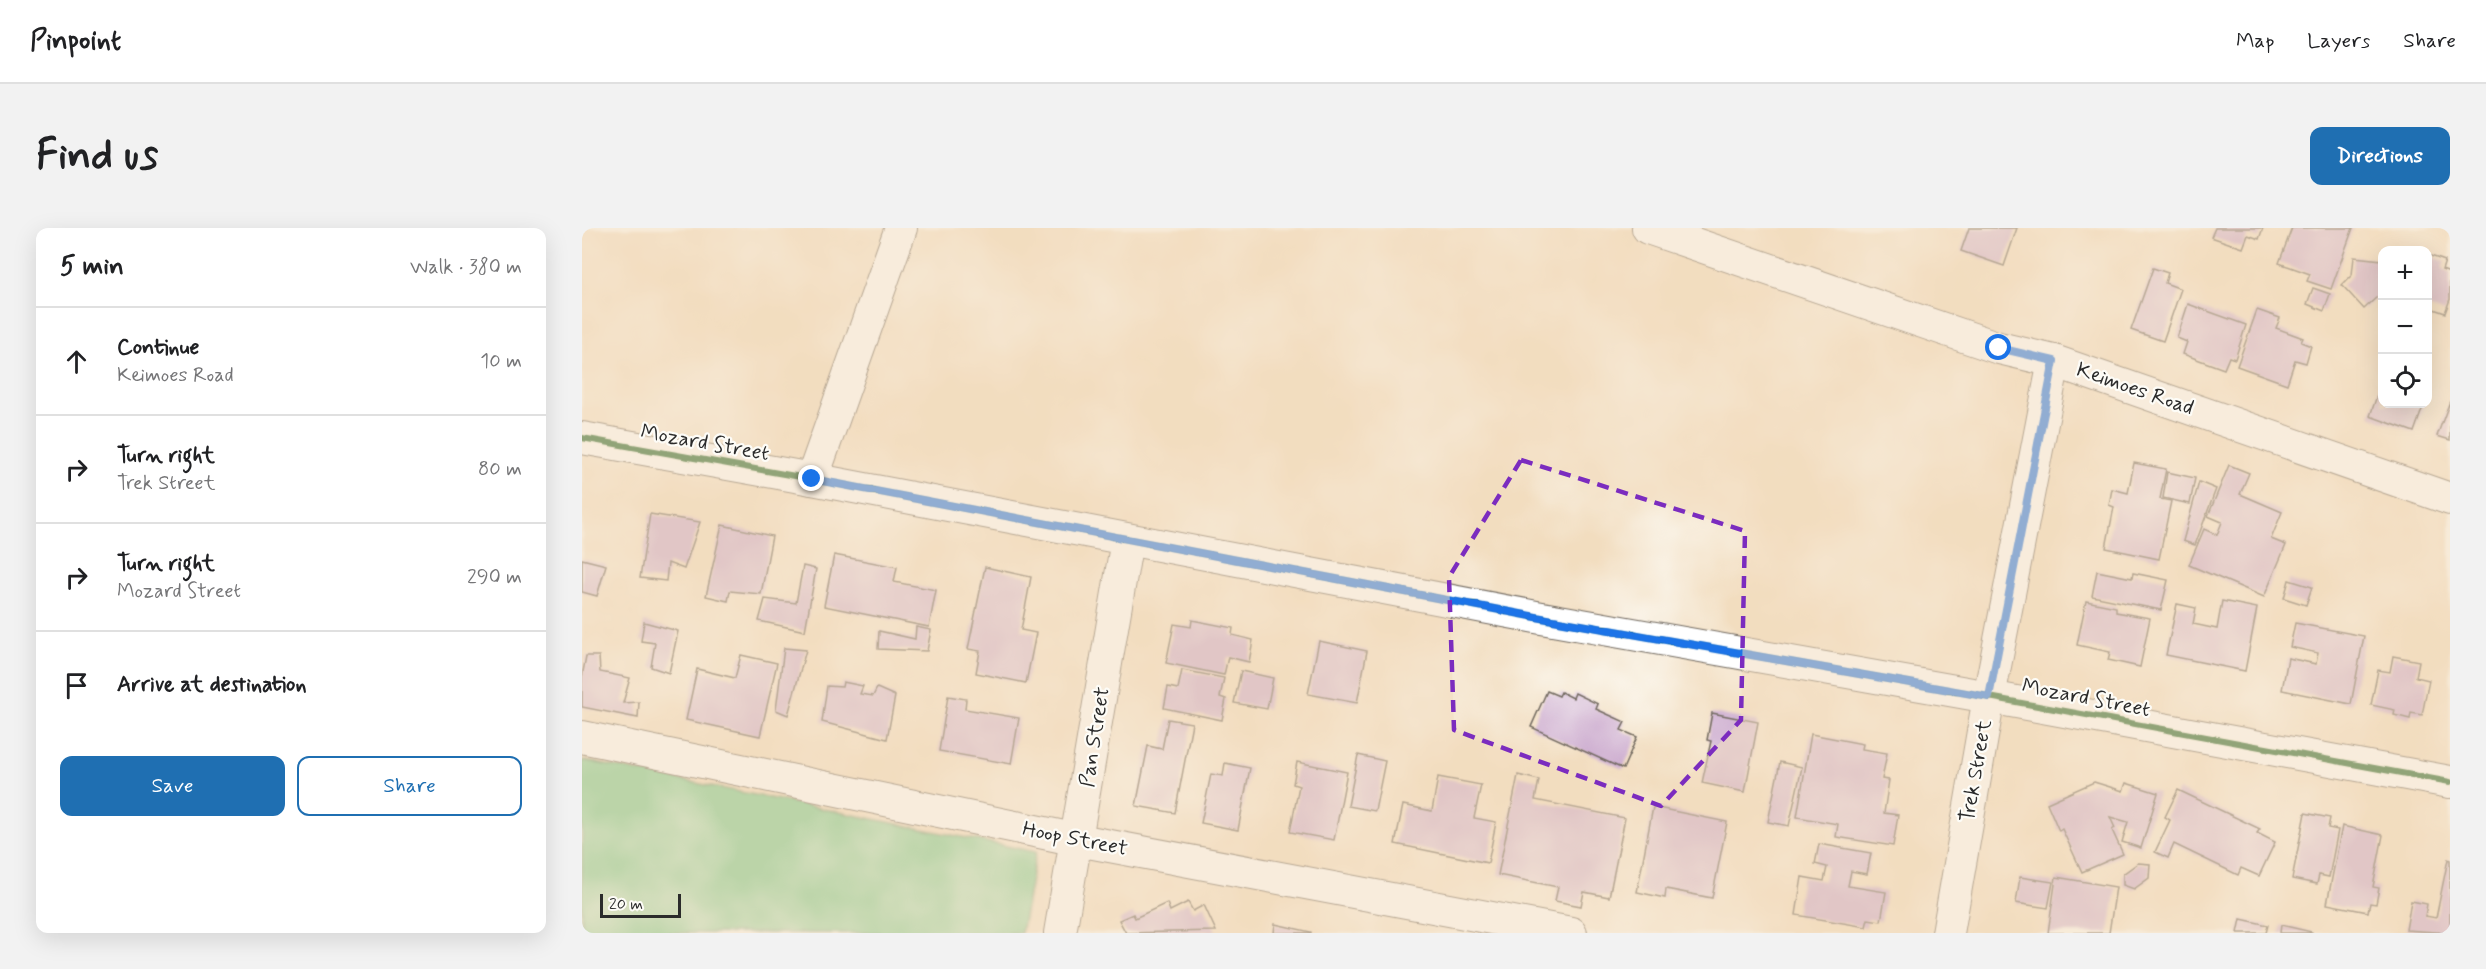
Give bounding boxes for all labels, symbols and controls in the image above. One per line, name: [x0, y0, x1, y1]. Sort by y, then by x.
text: Pinpoint: [30, 23, 121, 60]
text: Map: [2236, 27, 2274, 55]
text: Layers: [2307, 27, 2370, 55]
text: Share: [2403, 27, 2456, 55]
button: Directions: [2310, 127, 2450, 185]
text: Find us: [36, 129, 158, 184]
map controls: [2378, 246, 2432, 408]
button: +: [2378, 246, 2432, 300]
text: 5 min: [60, 250, 124, 284]
text: Walk · 380 m: [410, 254, 522, 281]
button: −: [2378, 300, 2432, 354]
text: Continue: [117, 334, 199, 362]
route start: [1985, 334, 2011, 360]
icon: ahead: [60, 345, 93, 378]
text: 10 m: [480, 348, 522, 375]
button: locate: [2378, 354, 2432, 408]
street label: Keimoes Road: [2073, 356, 2197, 422]
text: Keimoes Road: [117, 362, 234, 389]
street label: Mozard Street: [638, 418, 772, 468]
text: Turn right: [117, 442, 215, 470]
icon: right: [60, 453, 93, 486]
text: 80 m: [478, 456, 522, 483]
route end: [798, 465, 824, 491]
text: Trek Street: [117, 470, 215, 497]
text: Turn right: [117, 550, 215, 578]
icon: right: [60, 561, 93, 594]
text: 290 m: [467, 564, 522, 591]
text: Mozard Street: [117, 578, 241, 605]
icon: arrive: [60, 669, 93, 702]
text: Arrive at destination: [117, 671, 307, 699]
street label: Mozard Street: [2019, 672, 2153, 724]
street label: Pan Street: [1073, 685, 1117, 789]
street label: Trek Street: [1953, 717, 1999, 824]
button: Save: [60, 756, 285, 816]
button: Share: [297, 756, 522, 816]
street label: Hoop Street: [1020, 815, 1130, 863]
scale bar: [600, 891, 681, 918]
text: 20 m: [609, 894, 643, 915]

